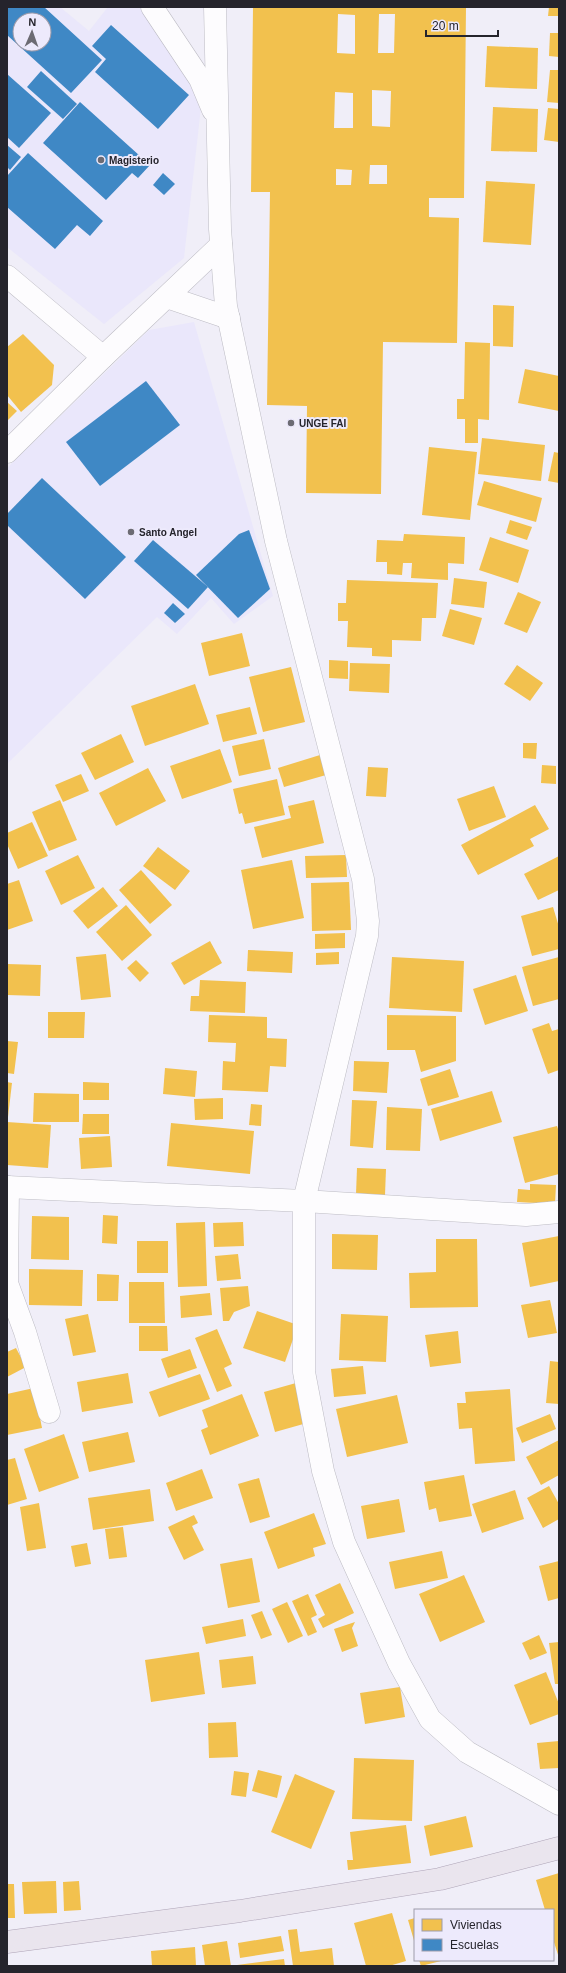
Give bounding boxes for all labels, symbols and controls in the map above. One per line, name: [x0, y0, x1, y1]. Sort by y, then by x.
north arrow: [12, 12, 52, 52]
scale bar: [426, 12, 498, 38]
text: N: [28, 16, 37, 28]
text: 20 m: [432, 19, 459, 33]
marker: Magisterio: [96, 155, 106, 165]
place label: Magisterio: [109, 155, 159, 166]
marker: UNGE FAI: [286, 418, 296, 428]
place label: UNGE FAI: [299, 418, 346, 429]
marker: Santo Angel: [126, 527, 136, 537]
place label: Santo Angel: [139, 527, 197, 538]
legend: [414, 1909, 554, 1961]
text: Viviendas: [450, 1918, 502, 1932]
text: Escuelas: [450, 1938, 499, 1952]

